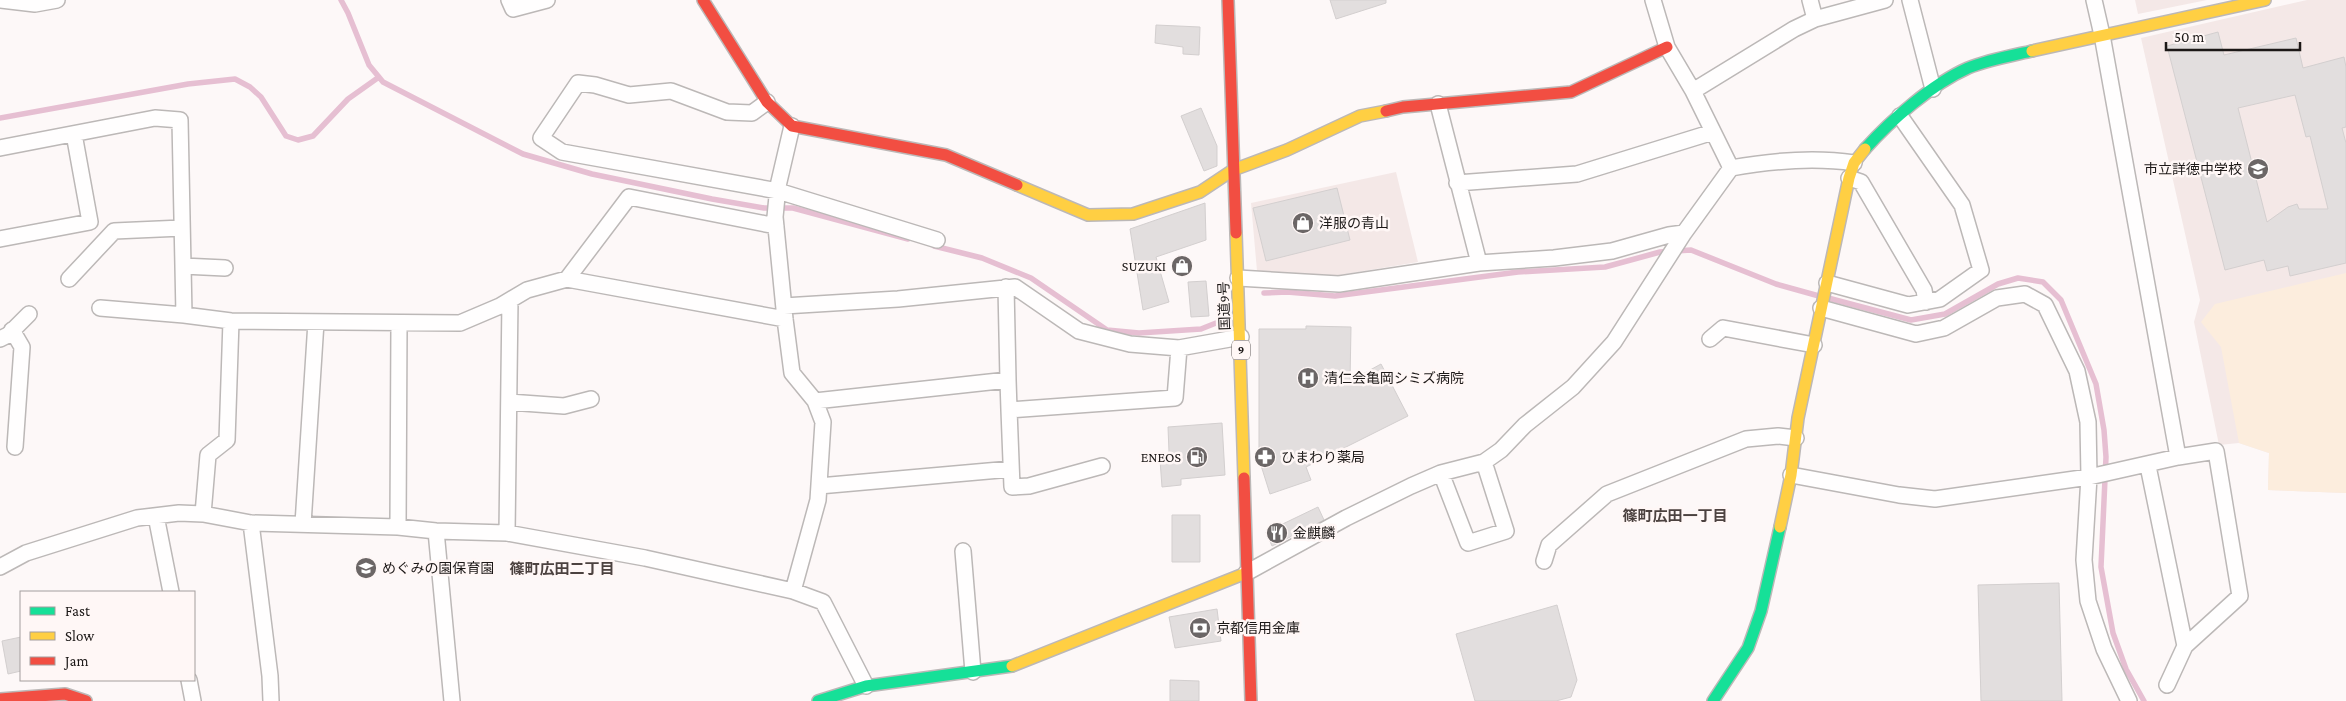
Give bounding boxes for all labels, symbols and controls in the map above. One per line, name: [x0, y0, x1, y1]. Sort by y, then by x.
scale bar: [2166, 20, 2300, 52]
text: 50 m: [2174, 29, 2204, 45]
school or university icon: 市立詳徳中学校: [2246, 157, 2270, 181]
place label: 市立詳徳中学校: [2144, 161, 2242, 177]
shop icon: 洋服の青山: [1291, 211, 1315, 235]
place label: 洋服の青山: [1319, 215, 1389, 231]
shop icon: SUZUKI: [1170, 254, 1194, 278]
place label: SUZUKI: [1122, 258, 1166, 274]
street label: 国道9号: [1215, 281, 1233, 331]
road number: 9: [1232, 340, 1250, 360]
hospital icon: 清仁会亀岡シミズ病院: [1296, 366, 1320, 390]
place label: 清仁会亀岡シミズ病院: [1324, 370, 1464, 386]
fuel station icon: ENEOS: [1185, 445, 1209, 469]
pharmacy icon: ひまわり薬局: [1253, 445, 1277, 469]
place label: ENEOS: [1141, 449, 1181, 465]
place label: ひまわり薬局: [1281, 449, 1365, 465]
district label: 篠町広田一丁目: [1622, 508, 1728, 524]
restaurant icon: 金麒麟: [1265, 521, 1289, 545]
place label: 金麒麟: [1293, 525, 1335, 541]
school or university icon: めぐみの園保育園: [354, 556, 378, 580]
place label: めぐみの園保育園: [382, 560, 494, 576]
district label: 篠町広田二丁目: [509, 561, 615, 577]
legend: [20, 591, 195, 681]
text: Fast: [65, 603, 91, 619]
bank icon: 京都信用金庫: [1188, 616, 1212, 640]
place label: 京都信用金庫: [1216, 620, 1300, 636]
text: Slow: [65, 628, 95, 644]
text: Jam: [63, 653, 88, 670]

